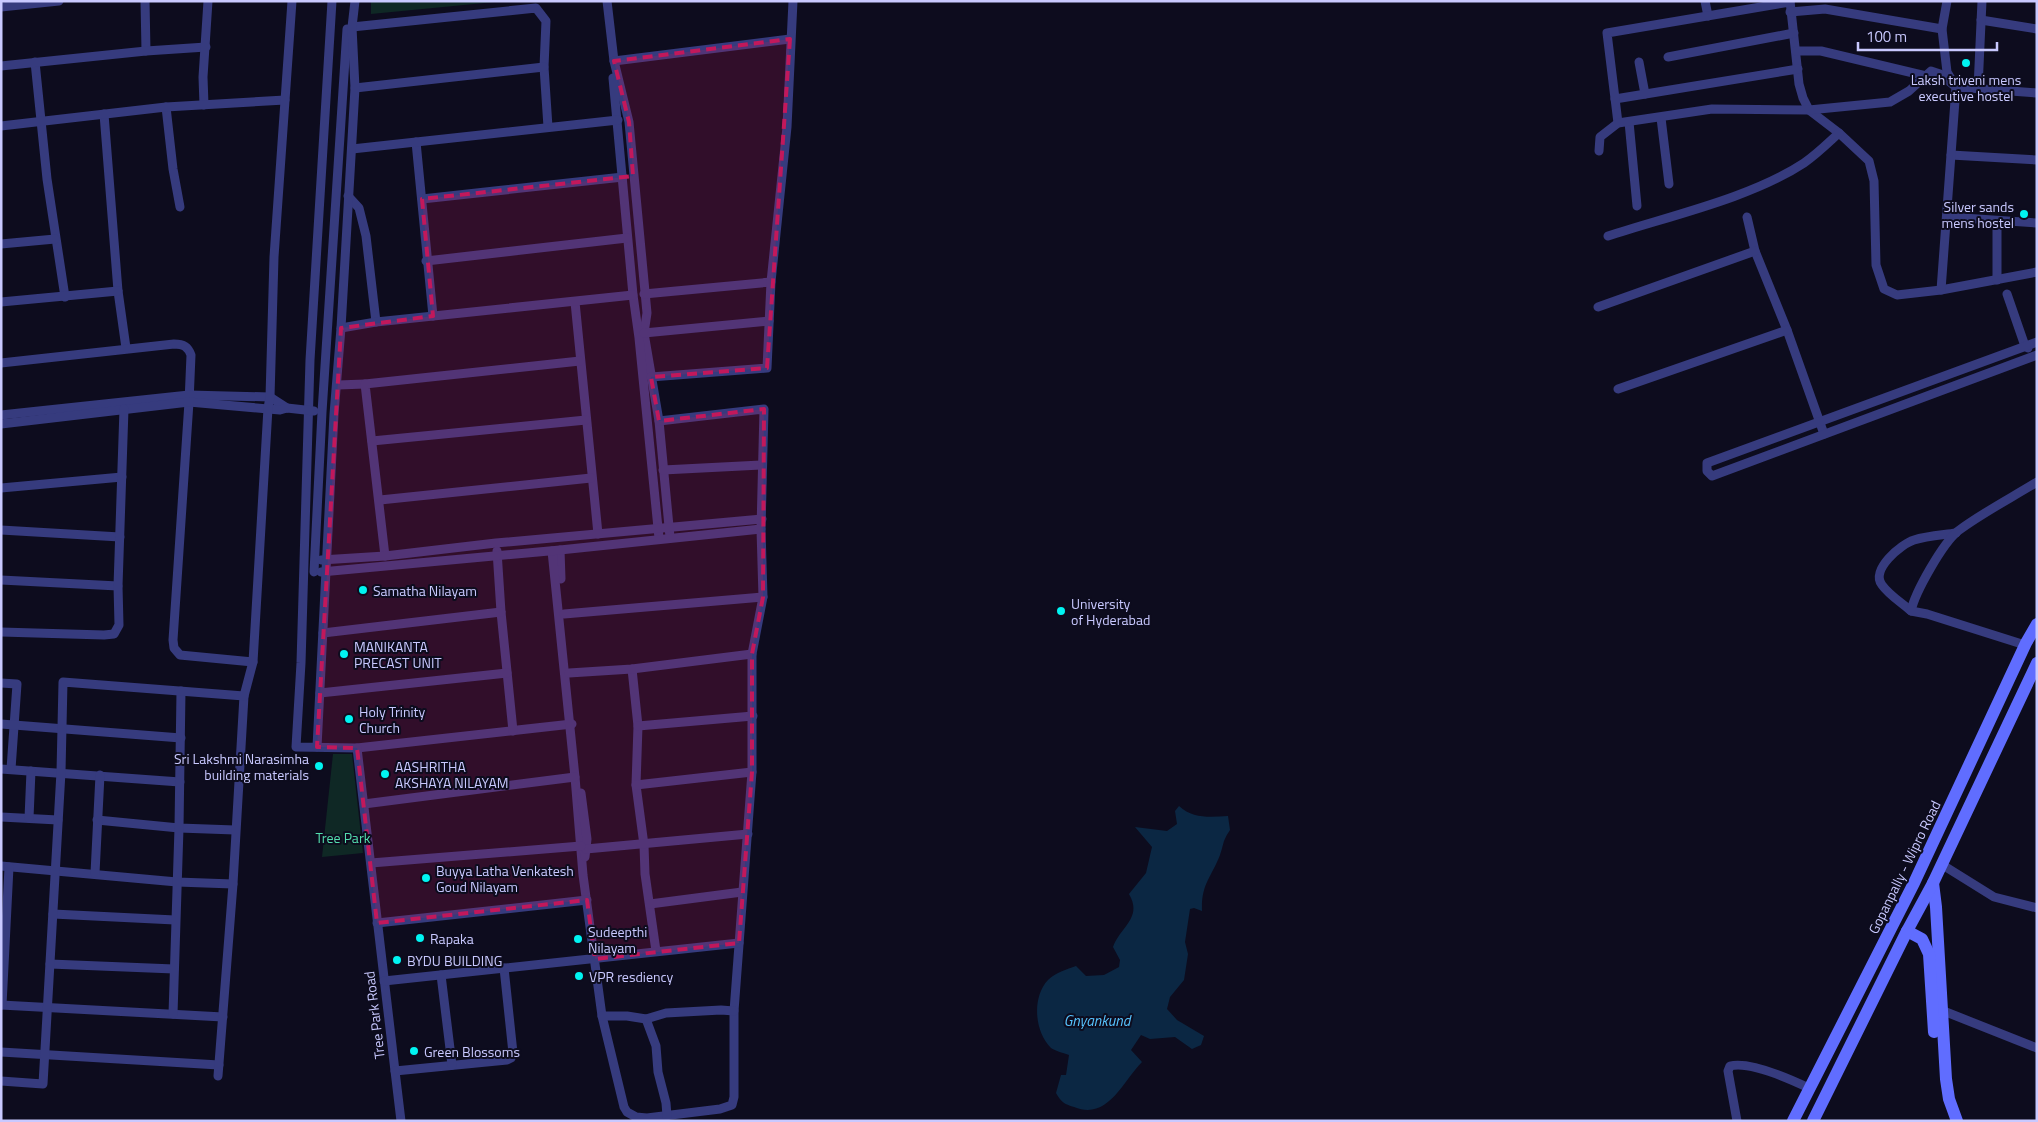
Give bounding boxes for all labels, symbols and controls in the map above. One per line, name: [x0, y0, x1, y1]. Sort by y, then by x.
scale bar: [1858, 20, 1997, 52]
text: 100 m: [1866, 25, 1907, 48]
marker: Laksh triveni mens executive hostel: [1960, 57, 1972, 69]
place label: Laksh triveni mens executive hostel: [1911, 69, 2021, 106]
place label: Silver sands mens hostel: [1941, 196, 2014, 233]
marker: Silver sands mens hostel: [2018, 208, 2030, 220]
place label: Samatha Nilayam: [373, 580, 477, 601]
marker: Samatha Nilayam: [357, 584, 369, 596]
place label: University of Hyderabad: [1071, 593, 1150, 630]
marker: University of Hyderabad: [1055, 605, 1067, 617]
place label: MANIKANTA PRECAST UNIT: [354, 636, 442, 673]
marker: MANIKANTA PRECAST UNIT: [338, 648, 350, 660]
place label: Holy Trinity Church: [359, 701, 425, 738]
marker: Holy Trinity Church: [343, 713, 355, 725]
place label: Sri Lakshmi Narasimha building materials: [174, 748, 309, 785]
place label: AASHRITHA AKSHAYA NILAYAM: [395, 756, 509, 793]
marker: Sri Lakshmi Narasimha building materials: [313, 760, 325, 772]
marker: AASHRITHA AKSHAYA NILAYAM: [379, 768, 391, 780]
street label: Gopanpally - Wipro Road: [1863, 797, 1945, 937]
park label: Tree Park: [316, 827, 371, 848]
place label: Buyya Latha Venkatesh Goud Nilayam: [436, 860, 574, 897]
marker: Buyya Latha Venkatesh Goud Nilayam: [420, 872, 432, 884]
place label: Sudeepthi Nilayam: [588, 921, 647, 958]
place label: Rapaka: [430, 928, 474, 949]
marker: Rapaka: [414, 932, 426, 944]
marker: Sudeepthi Nilayam: [572, 933, 584, 945]
place label: BYDU BUILDING: [407, 950, 502, 971]
marker: BYDU BUILDING: [391, 954, 403, 966]
place label: VPR resdiency: [589, 966, 674, 987]
street label: Tree Park Road: [358, 970, 390, 1060]
marker: VPR resdiency: [573, 970, 585, 982]
water label: Gnyankund: [1064, 1009, 1132, 1032]
place label: Green Blossoms: [424, 1041, 520, 1062]
marker: Green Blossoms: [408, 1045, 420, 1057]

